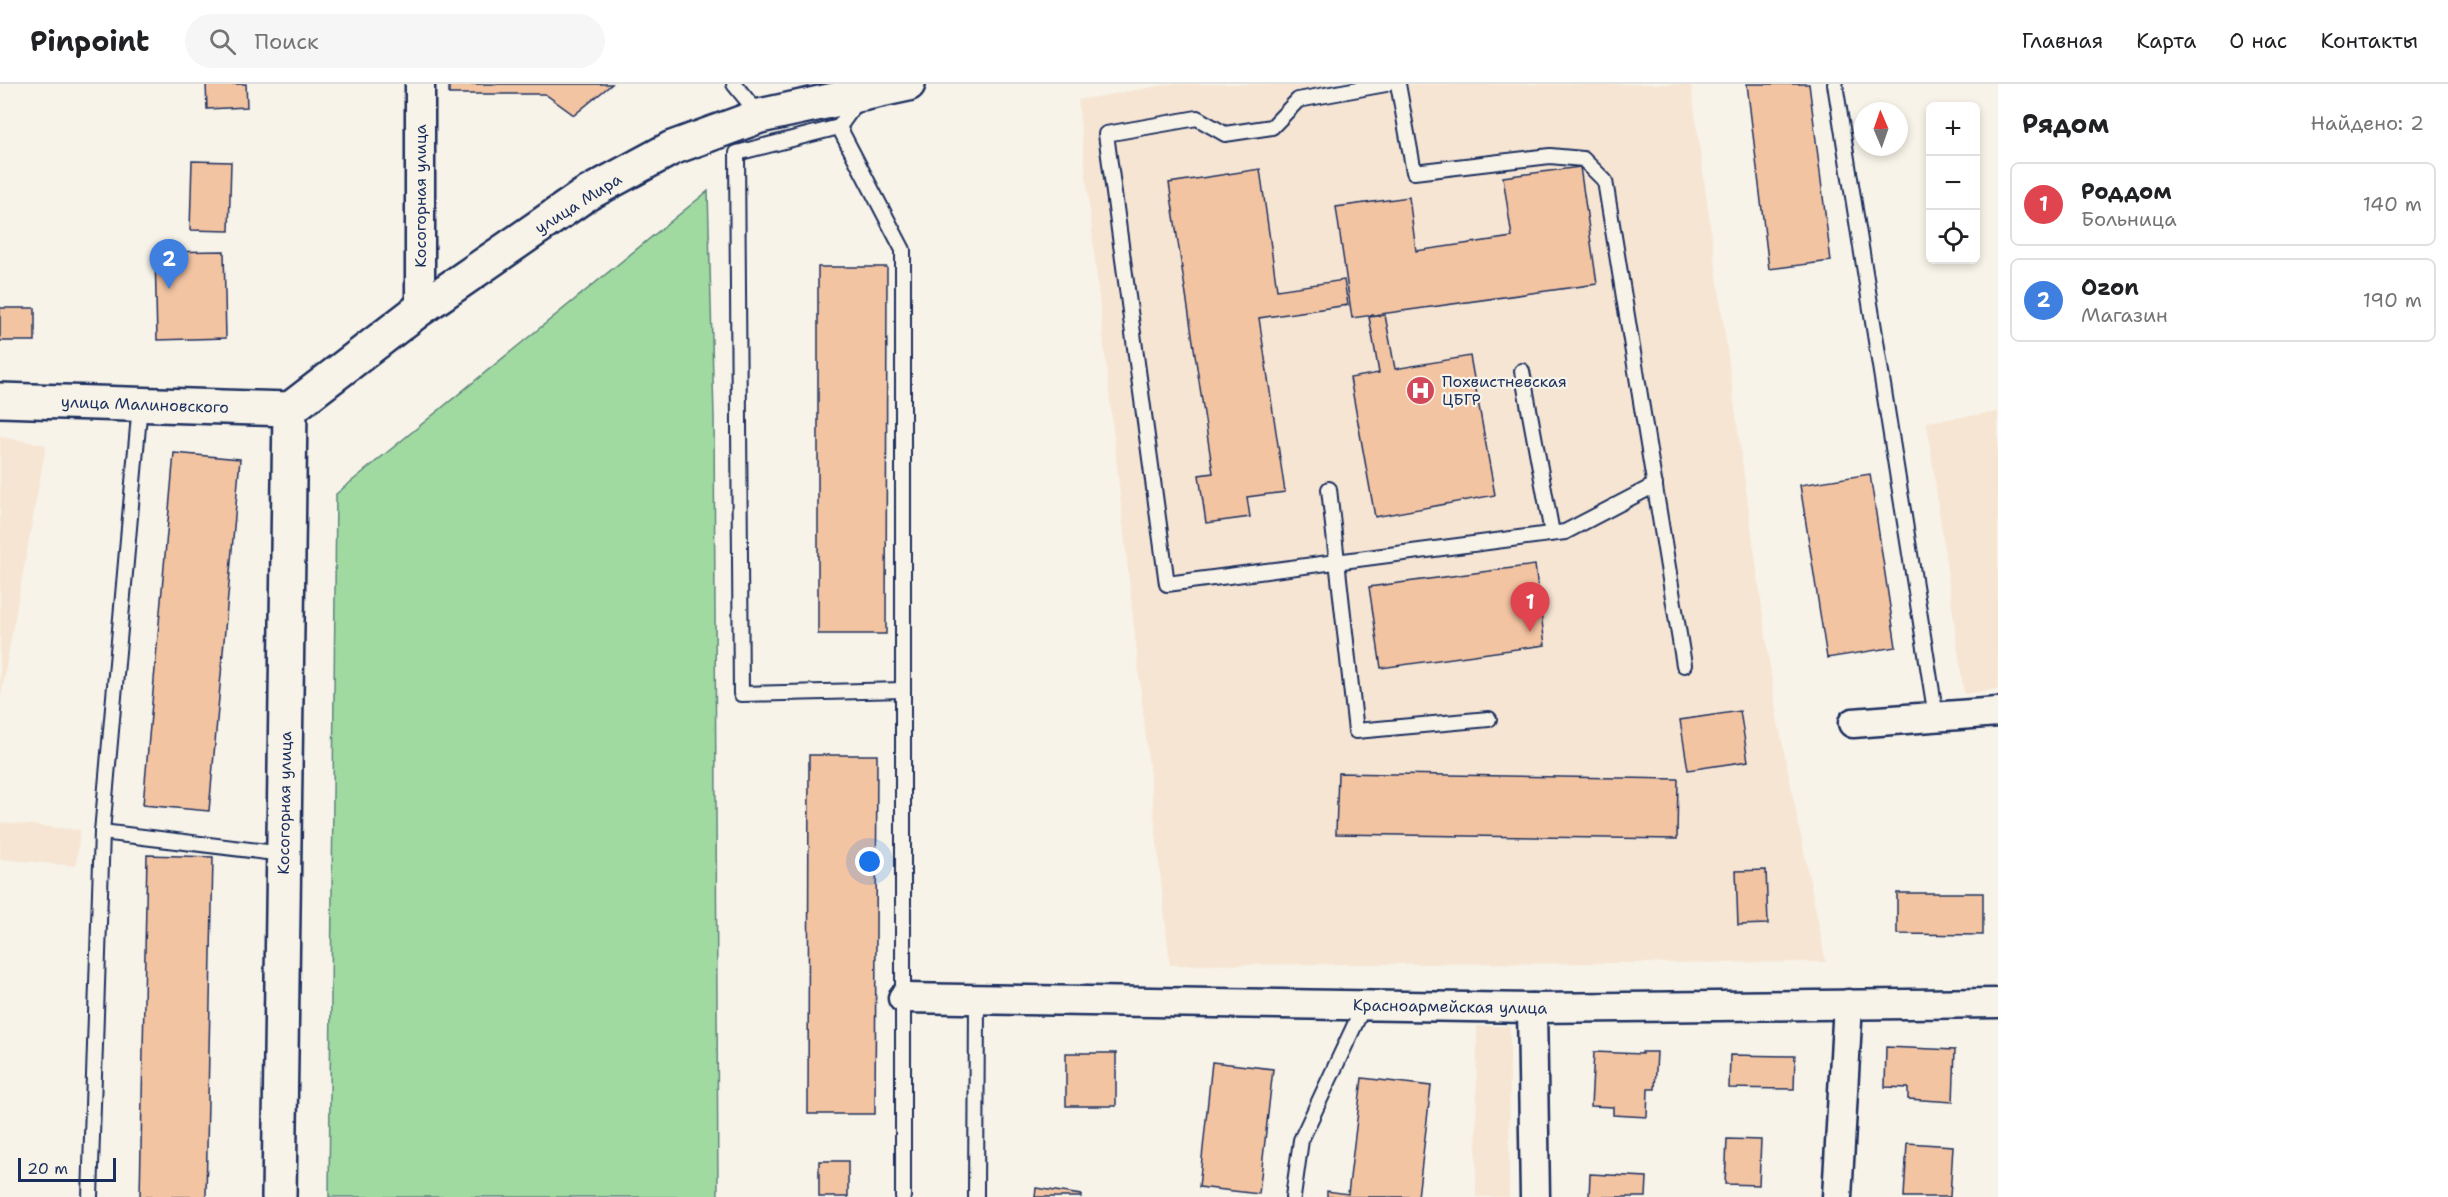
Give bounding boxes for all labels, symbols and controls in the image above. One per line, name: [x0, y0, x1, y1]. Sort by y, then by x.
search box: [185, 14, 605, 68]
text: Pinpoint: [30, 22, 149, 60]
icon: search: [206, 25, 239, 58]
text: Поиск: [254, 27, 319, 56]
text: Главная: [2022, 27, 2103, 55]
text: Карта: [2136, 27, 2196, 55]
text: О нас: [2229, 27, 2287, 55]
text: Контакты: [2320, 27, 2418, 55]
north arrow: [1854, 102, 1908, 156]
map controls: [1926, 102, 1980, 264]
button: +: [1926, 102, 1980, 156]
text: Рядом: [2022, 106, 2109, 141]
text: Найдено: 2: [2311, 110, 2424, 136]
street label: Косогорная улица: [410, 124, 431, 268]
button: −: [1926, 156, 1980, 210]
street label: улица Мира: [531, 168, 626, 238]
text: Роддом: [2081, 177, 2172, 206]
text: 1: [2039, 191, 2048, 217]
text: 140 m: [2363, 191, 2422, 217]
text: Больница: [2081, 206, 2177, 232]
button: locate: [1926, 210, 1980, 264]
pin: 2: [150, 240, 188, 289]
text: Ozon: [2081, 273, 2139, 302]
text: 2: [2037, 287, 2051, 313]
text: 190 m: [2363, 287, 2422, 313]
text: Магазин: [2081, 302, 2168, 328]
place label: Похвистневская ЦБГР: [1442, 371, 1567, 410]
hospital icon: Похвистневская ЦБГР: [1405, 374, 1437, 406]
street label: улица Малиновского: [61, 391, 229, 418]
pin: 1: [1510, 582, 1550, 632]
street label: Косогорная улица: [273, 731, 296, 875]
your location: [855, 847, 884, 876]
street label: Красноармейская улица: [1353, 994, 1547, 1019]
scale bar: [18, 1155, 116, 1182]
text: 20 m: [27, 1158, 68, 1179]

